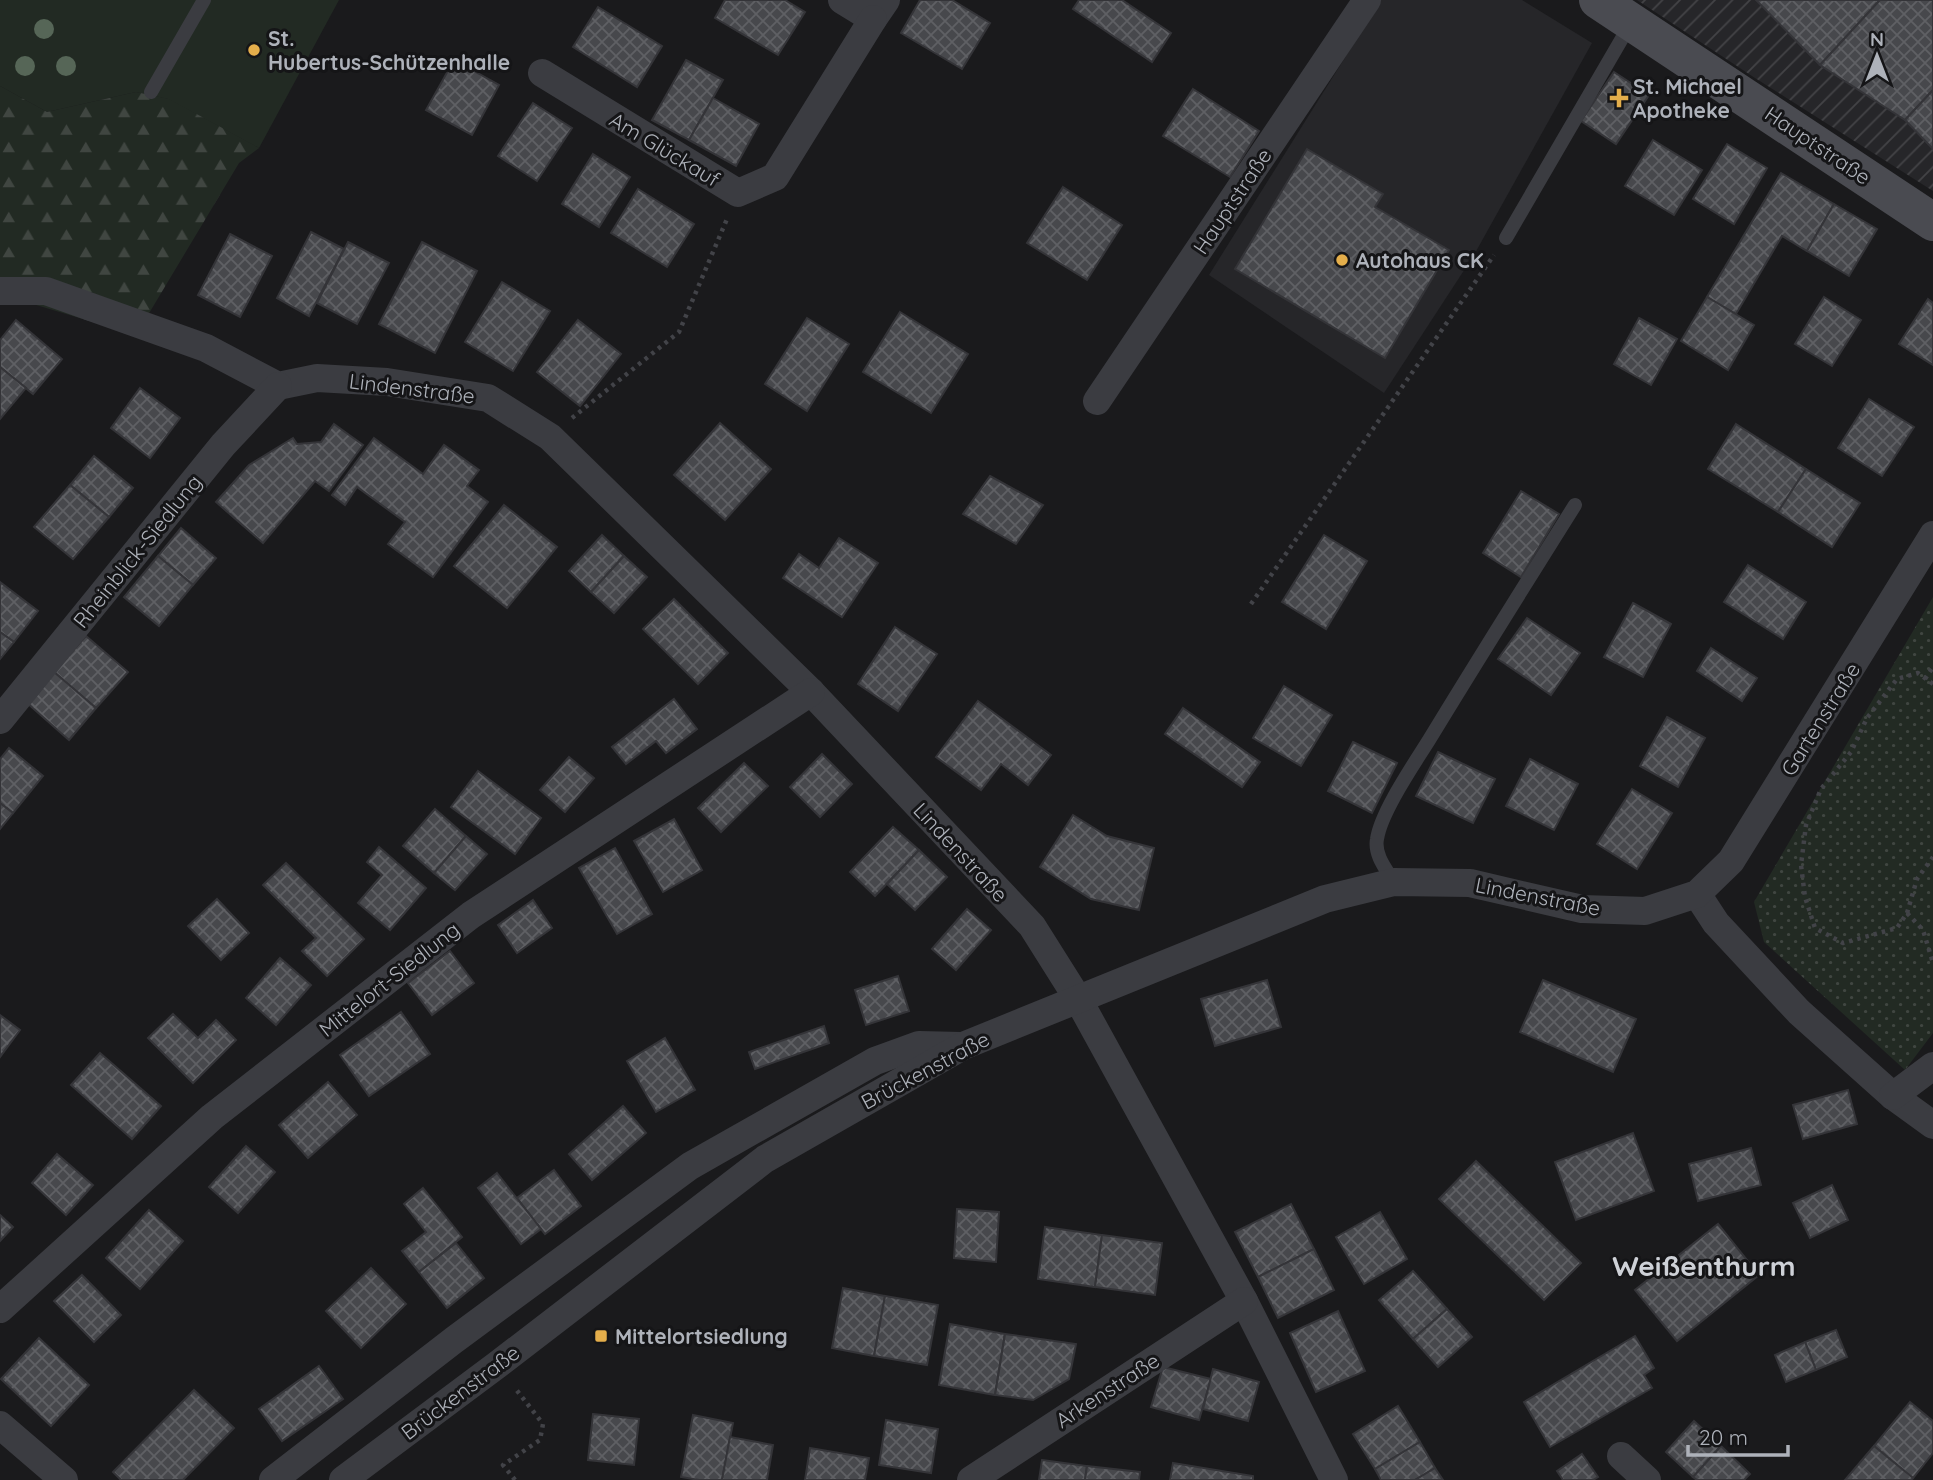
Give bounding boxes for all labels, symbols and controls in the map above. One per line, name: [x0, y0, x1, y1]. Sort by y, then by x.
north arrow: [1842, 21, 1912, 91]
place label: St. Hubertus-Schützenhalle: [268, 25, 510, 75]
text: N: [1870, 27, 1884, 51]
marker: St. Hubertus-Schützenhalle: [246, 42, 262, 58]
place label: St. Michael Apotheke: [1633, 73, 1742, 123]
marker: St. Michael Apotheke: [1611, 90, 1627, 106]
street label: Hauptstraße: [1760, 100, 1876, 190]
street label: Am Glückauf: [605, 106, 725, 192]
street label: Hauptstraße: [1187, 143, 1277, 259]
place label: Autohaus CK: [1356, 247, 1484, 273]
marker: Autohaus CK: [1334, 252, 1350, 268]
street label: Lindenstraße: [348, 367, 476, 409]
street label: Rheinblick-Siedlung: [67, 469, 207, 633]
street label: Gartenstraße: [1775, 657, 1865, 781]
street label: Lindenstraße: [908, 797, 1014, 907]
street label: Lindenstraße: [1473, 871, 1603, 921]
street label: Mittelort-Siedlung: [313, 916, 465, 1042]
street label: Brückenstraße: [856, 1025, 994, 1115]
district label: Weißenthurm: [1612, 1248, 1796, 1283]
place label: Mittelortsiedlung: [615, 1323, 788, 1349]
marker: Mittelortsiedlung: [593, 1328, 609, 1344]
street label: Brückenstraße: [396, 1339, 524, 1445]
street label: Arkenstraße: [1050, 1347, 1164, 1433]
scale bar: [1688, 1414, 1788, 1458]
text: 20 m: [1699, 1424, 1748, 1450]

